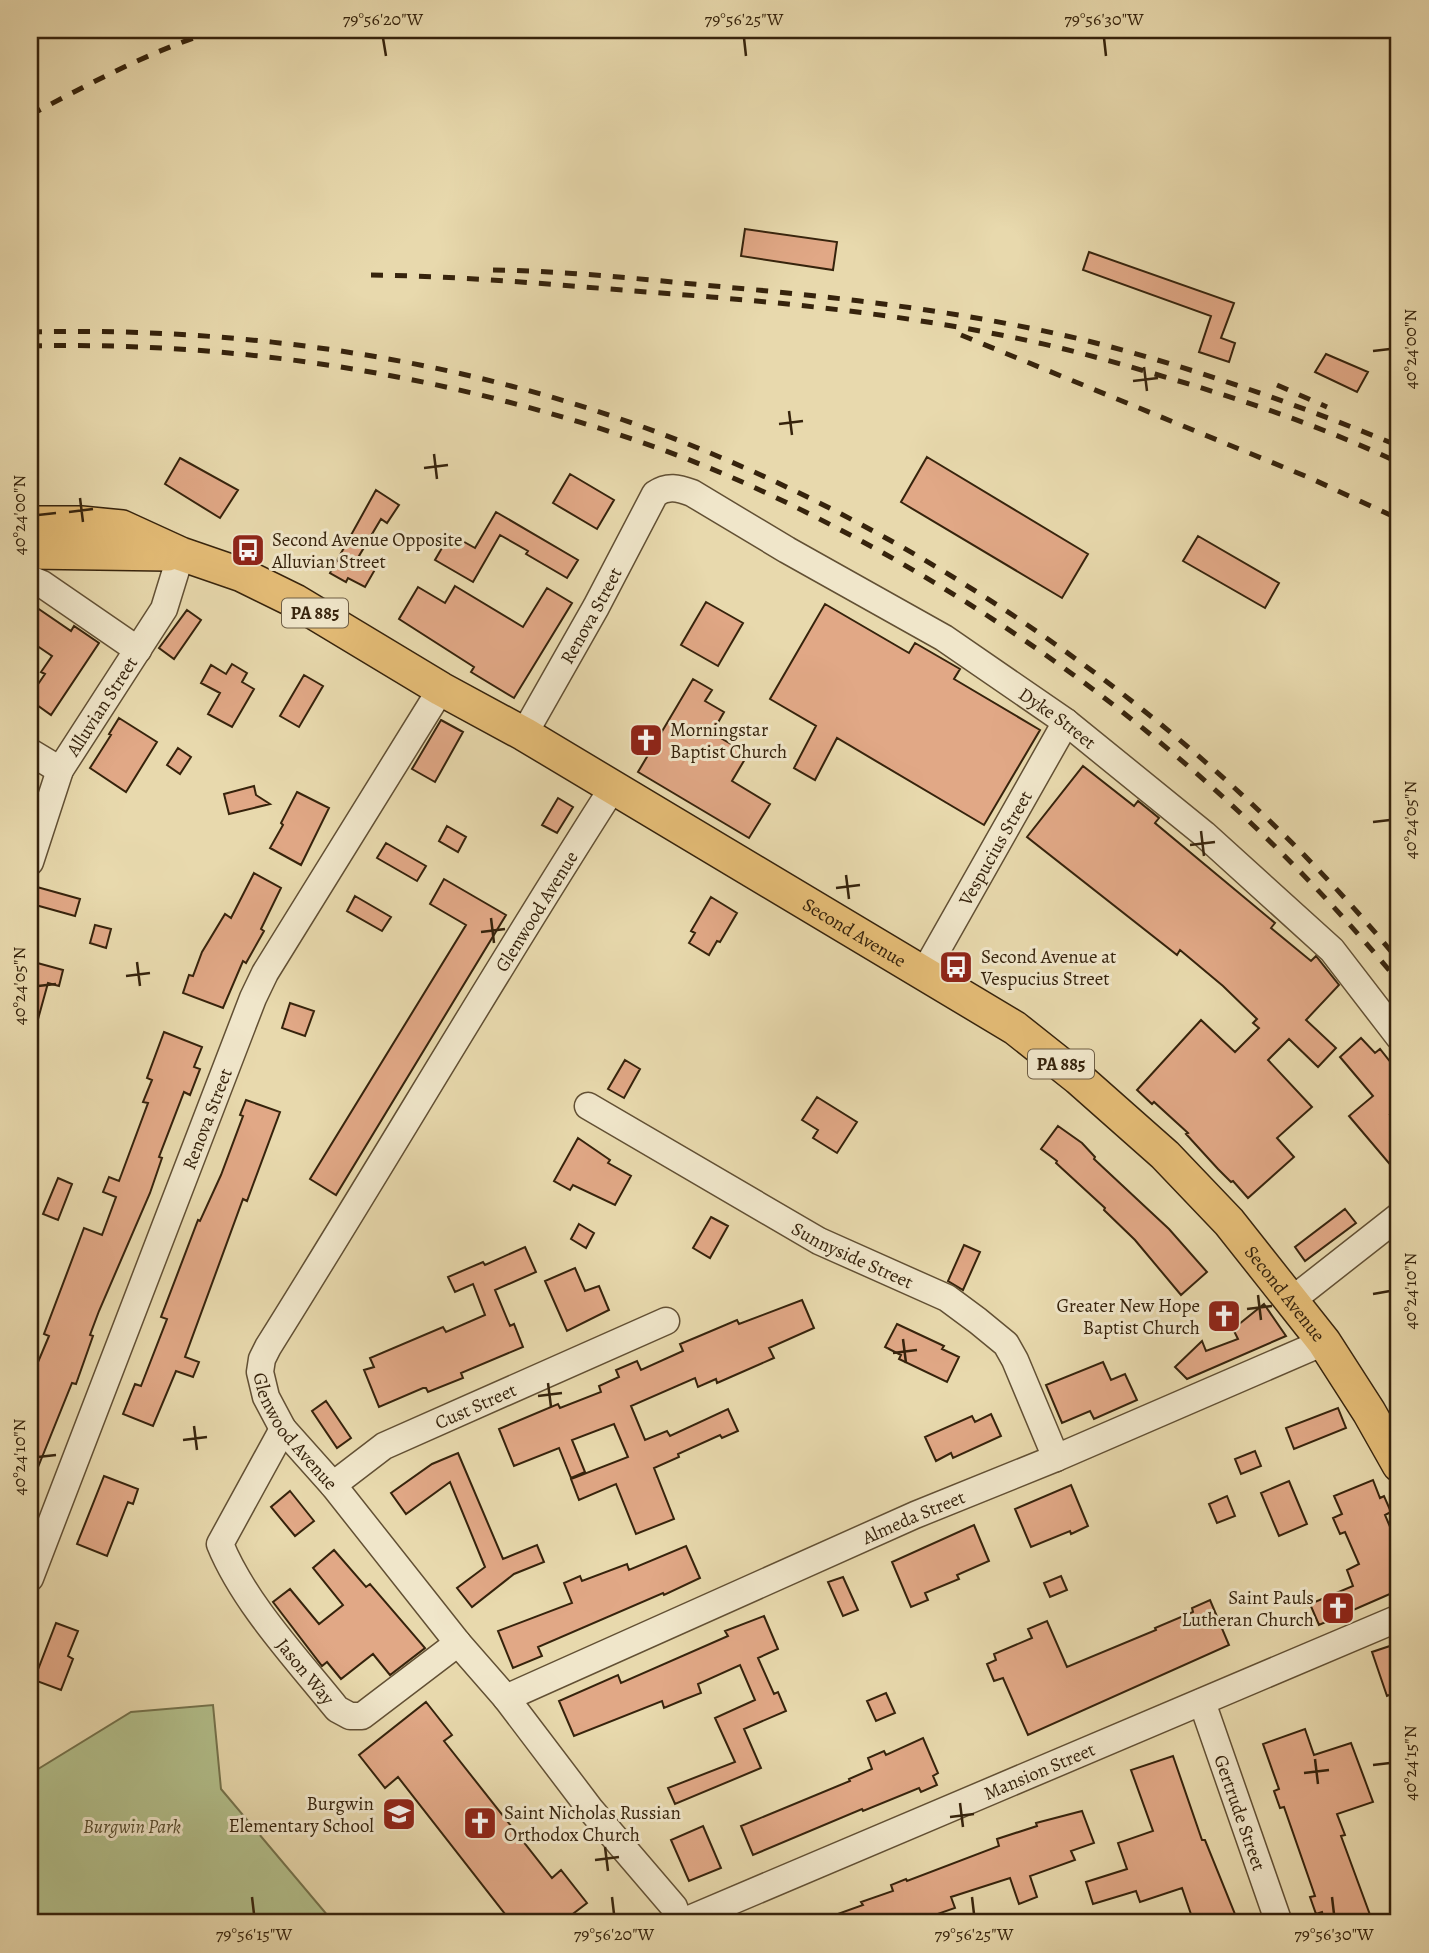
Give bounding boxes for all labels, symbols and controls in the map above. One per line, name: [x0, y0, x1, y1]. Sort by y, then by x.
text: 79°56'20"W: [343, 7, 424, 31]
text: 79°56'25"W: [705, 7, 784, 31]
text: 79°56'30"W: [1064, 7, 1144, 31]
text: 40°24'00"N: [1398, 309, 1422, 389]
text: 40°24'00"N: [7, 475, 31, 555]
place label: Second Avenue Opposite Alluvian Street: [271, 527, 463, 575]
bus stop icon: Second Avenue Opposite Alluvian Street: [229, 531, 267, 569]
street label: Renova Street: [554, 563, 628, 669]
road number: PA 885: [282, 598, 348, 628]
street label: Alluvian Street: [60, 652, 144, 762]
street label: Dyke Street: [1013, 681, 1101, 755]
place label: Morningstar Baptist Church: [670, 717, 787, 765]
church icon: Morningstar Baptist Church: [627, 721, 665, 759]
text: 40°24'05"N: [1398, 781, 1422, 859]
street label: Vespucius Street: [952, 786, 1039, 911]
street label: Glenwood Avenue: [489, 846, 585, 977]
street label: Second Avenue: [798, 892, 911, 974]
place label: Second Avenue at Vespucius Street: [980, 944, 1116, 992]
text: 40°24'05"N: [7, 947, 31, 1025]
bus stop icon: Second Avenue at Vespucius Street: [937, 948, 975, 986]
road number: PA 885: [1028, 1050, 1094, 1078]
street label: Renova Street: [176, 1065, 239, 1174]
street label: Sunnyside Street: [787, 1216, 917, 1295]
street label: Second Avenue: [1238, 1240, 1331, 1348]
text: 40°24'10"N: [1398, 1252, 1422, 1330]
place label: Greater New Hope Baptist Church: [1057, 1293, 1200, 1341]
church icon: Greater New Hope Baptist Church: [1205, 1297, 1243, 1335]
street label: Glenwood Avenue: [247, 1370, 343, 1496]
street label: Cust Street: [431, 1377, 521, 1436]
text: 40°24'10"N: [7, 1418, 31, 1496]
street label: Almeda Street: [857, 1484, 969, 1551]
place label: Saint Pauls Lutheran Church: [1181, 1585, 1314, 1633]
church icon: Saint Pauls Lutheran Church: [1319, 1589, 1357, 1627]
street label: Jason Way: [270, 1633, 341, 1711]
text: 40°24'15"N: [1398, 1725, 1422, 1801]
street label: Mansion Street: [980, 1736, 1099, 1807]
street label: Gertrude Street: [1207, 1751, 1272, 1874]
place label: Burgwin Elementary School: [229, 1791, 374, 1839]
school or university icon: Burgwin Elementary School: [380, 1795, 418, 1833]
place label: Saint Nicholas Russian Orthodox Church: [504, 1800, 681, 1848]
church icon: Saint Nicholas Russian Orthodox Church: [461, 1804, 499, 1842]
park label: Burgwin Park: [83, 1814, 181, 1840]
text: 79°56'15"W: [216, 1922, 292, 1946]
text: 79°56'20"W: [574, 1922, 655, 1946]
text: 79°56'25"W: [935, 1922, 1014, 1946]
text: 79°56'30"W: [1294, 1922, 1374, 1946]

